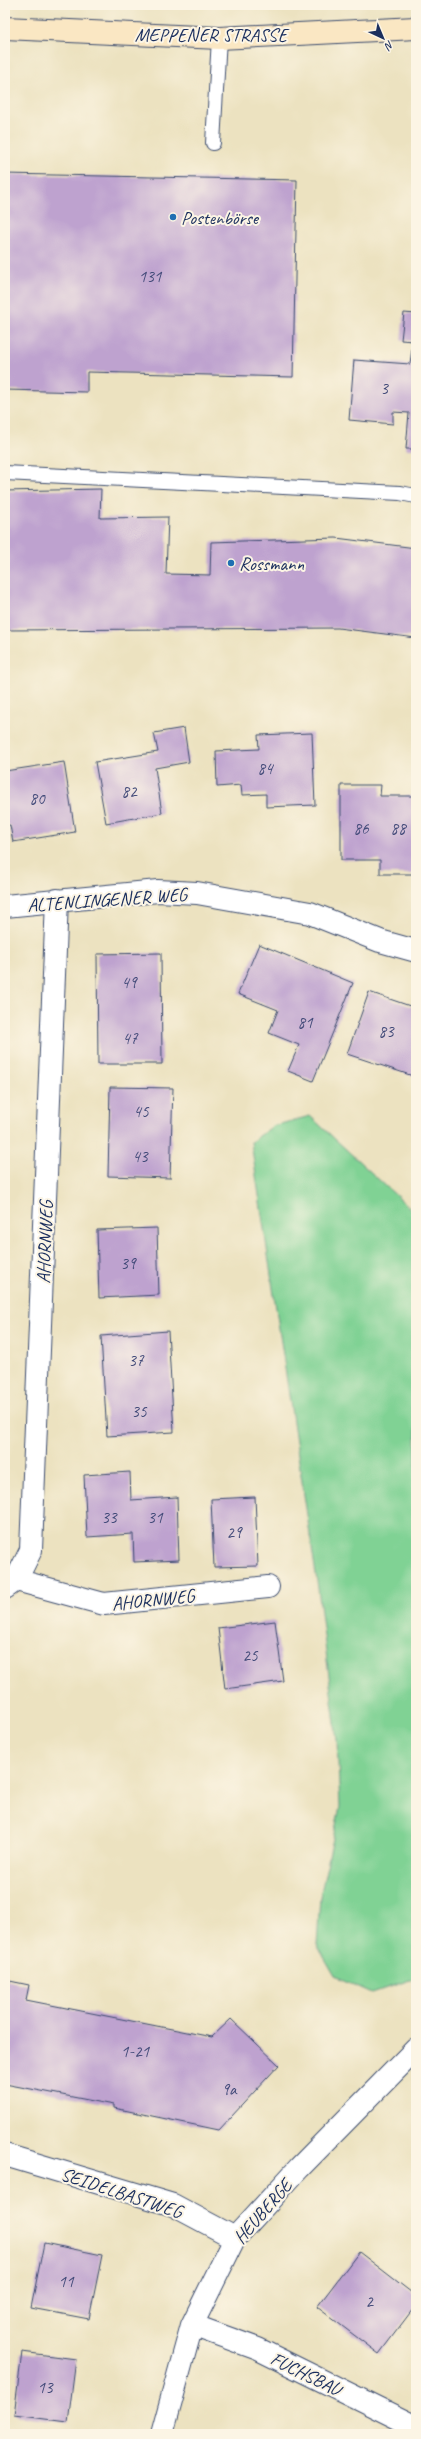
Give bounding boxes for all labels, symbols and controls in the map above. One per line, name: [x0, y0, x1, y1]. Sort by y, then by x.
north arrow: [363, 18, 403, 58]
street label: MEPPENER STRASSE: [135, 23, 290, 47]
text: N: [381, 38, 397, 54]
place label: Postenbörse: [181, 206, 260, 230]
marker: Postenbörse: [168, 212, 178, 222]
house number: 131: [139, 266, 163, 287]
house number: 3: [380, 378, 389, 399]
place label: Rossmann: [239, 552, 304, 576]
marker: Rossmann: [226, 558, 236, 568]
house number: 84: [257, 758, 275, 779]
house number: 82: [121, 781, 138, 802]
house number: 80: [29, 788, 46, 809]
house number: 86: [353, 818, 370, 839]
house number: 88: [390, 818, 408, 839]
street label: ALTENLINGENER WEG: [26, 882, 190, 918]
house number: 49: [121, 972, 138, 993]
house number: 81: [297, 1012, 314, 1033]
house number: 83: [378, 1021, 395, 1042]
house number: 47: [122, 1028, 139, 1049]
house number: 45: [133, 1101, 150, 1122]
house number: 43: [132, 1146, 149, 1167]
street label: AHORNWEG: [32, 1199, 58, 1284]
house number: 39: [120, 1253, 137, 1274]
house number: 37: [128, 1350, 145, 1371]
house number: 35: [131, 1401, 148, 1422]
house number: 33: [101, 1507, 118, 1528]
house number: 31: [147, 1507, 164, 1528]
house number: 29: [226, 1522, 243, 1543]
street label: AHORNWEG: [111, 1584, 197, 1616]
house number: 25: [242, 1645, 259, 1666]
house number: 1-21: [121, 2041, 151, 2062]
house number: 9a: [221, 2079, 238, 2100]
street label: SEIDELBASTWEG: [58, 2162, 187, 2224]
street label: HEUBERGE: [228, 2172, 299, 2249]
house number: 11: [58, 2271, 75, 2292]
house number: 2: [365, 2291, 374, 2312]
street label: FUCHSBAU: [267, 2347, 347, 2402]
house number: 13: [37, 2377, 54, 2398]

